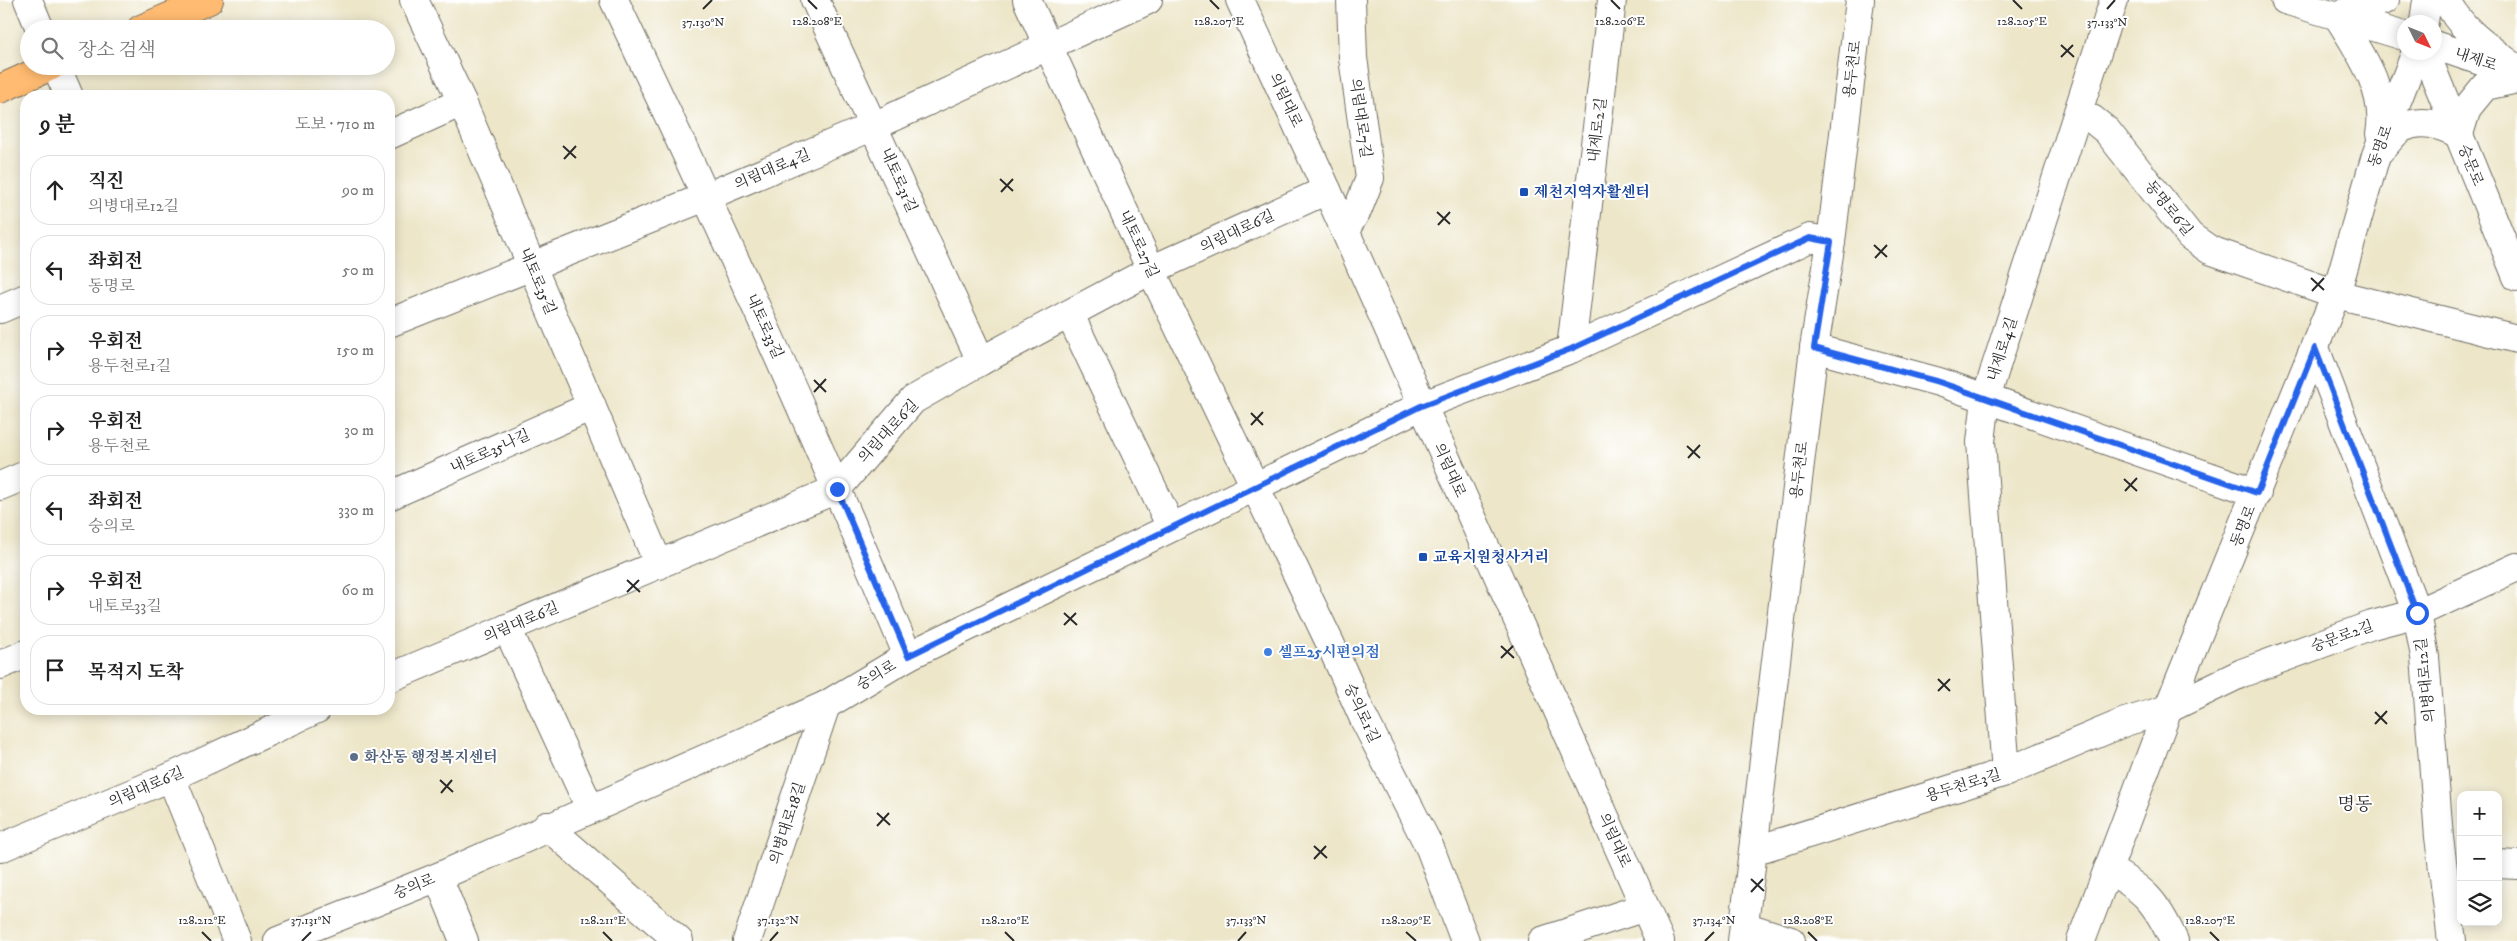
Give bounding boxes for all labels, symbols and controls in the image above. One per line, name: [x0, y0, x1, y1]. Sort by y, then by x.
text: 128.208°E: [792, 14, 842, 29]
text: 128.207°E: [1194, 14, 1245, 29]
text: 128.206°E: [1595, 14, 1646, 29]
text: 128.205°E: [1997, 14, 2047, 29]
text: 37.130°N: [682, 15, 724, 30]
text: 37.133°N: [2087, 15, 2127, 30]
north arrow: [2397, 15, 2442, 60]
search box: [20, 20, 395, 75]
icon: search: [38, 34, 66, 62]
text: 장소 검색: [78, 39, 156, 62]
street label: 용두천로: [1840, 39, 1866, 99]
street label: 내제로: [2452, 43, 2500, 76]
street label: 의림대로: [1265, 70, 1307, 131]
street label: 의림대로7길: [1346, 77, 1376, 159]
street label: 내제로2길: [1584, 96, 1611, 164]
text: 9 분: [40, 112, 75, 138]
text: 도보 · 710 m: [295, 114, 375, 134]
street label: 동명로: [2364, 122, 2397, 170]
street label: 숭문로: [2454, 141, 2488, 189]
street label: 의림대로4길: [731, 145, 813, 194]
street label: 내토로31길: [876, 145, 921, 216]
text: 직진: [88, 170, 125, 193]
icon: ahead: [41, 176, 69, 204]
street label: 동명로6길: [2141, 177, 2197, 240]
text: 90 m: [342, 180, 374, 200]
place label: 제천지역자활센터: [1534, 183, 1650, 202]
marker: 제천지역자활센터: [1518, 186, 1530, 198]
text: 의병대로12길: [88, 196, 179, 216]
street label: 의림대로6길: [1197, 206, 1278, 257]
street label: 내토로27길: [1115, 207, 1163, 281]
street label: 내토로35길: [515, 245, 560, 318]
text: 좌회전: [88, 250, 143, 273]
icon: left: [41, 256, 69, 284]
text: 50 m: [342, 260, 374, 280]
text: 동명로: [88, 276, 134, 296]
street label: 내토로33길: [742, 291, 787, 362]
street label: 내제로4길: [1983, 315, 2022, 384]
text: 우회전: [88, 330, 143, 353]
icon: right: [41, 336, 69, 364]
text: 150 m: [336, 340, 374, 360]
text: 용두천로1길: [88, 356, 171, 376]
street label: 의림대로6길: [854, 396, 923, 467]
text: 우회전: [88, 410, 143, 433]
icon: right: [41, 416, 69, 444]
text: 30 m: [344, 420, 374, 440]
street label: 내토로35나길: [447, 425, 533, 478]
text: 용두천로: [88, 436, 150, 456]
street label: 의림대로: [1429, 440, 1470, 501]
street label: 용두천로: [1787, 440, 1813, 500]
route end: [826, 478, 849, 501]
text: 좌회전: [88, 490, 143, 513]
icon: left: [41, 496, 69, 524]
text: 330 m: [338, 500, 374, 520]
street label: 동명로: [2227, 502, 2261, 550]
text: 숭의로: [88, 516, 134, 536]
place label: 교육지원청사거리: [1433, 548, 1549, 567]
marker: 교육지원청사거리: [1417, 551, 1429, 563]
text: 우회전: [88, 570, 143, 593]
icon: right: [41, 576, 69, 604]
text: 60 m: [342, 580, 374, 600]
text: 내토로33길: [88, 596, 162, 616]
street label: 의림대로6길: [481, 598, 562, 647]
route start: [2406, 602, 2429, 625]
street label: 숭문로2길: [2308, 616, 2376, 657]
street label: 의병대로12길: [2412, 637, 2439, 723]
place label: 셀프25시편의점: [1278, 643, 1380, 662]
marker: 셀프25시편의점: [1262, 646, 1274, 658]
icon: arrive: [41, 656, 69, 684]
street label: 숭의로: [853, 656, 900, 695]
text: 목적지 도착: [88, 661, 184, 684]
street label: 숭의로1길: [1340, 680, 1384, 746]
place label: 화산동 행정복지센터: [364, 748, 498, 767]
marker: 화산동 행정복지센터: [348, 751, 360, 763]
street label: 의림대로6길: [106, 763, 187, 812]
street label: 용두천로3길: [1923, 765, 2003, 806]
street label: 의병대로18길: [765, 780, 810, 867]
map controls: [2457, 791, 2502, 926]
button: +: [2457, 791, 2502, 836]
district label: 명동: [2338, 794, 2372, 816]
street label: 의림대로: [1594, 810, 1635, 871]
button: −: [2457, 836, 2502, 881]
street label: 숭의로: [390, 869, 438, 903]
button: layers: [2457, 881, 2502, 926]
text: 128.212°E: [178, 913, 226, 928]
text: 37.131°N: [291, 913, 331, 928]
text: 128.211°E: [580, 913, 627, 928]
text: 37.132°N: [757, 913, 799, 928]
text: 128.210°E: [981, 913, 1030, 928]
text: 37.133°N: [1226, 913, 1266, 928]
text: 128.209°E: [1381, 913, 1431, 928]
text: 37.134°N: [1692, 913, 1736, 928]
text: 128.208°E: [1783, 913, 1833, 928]
text: 128.207°E: [2185, 913, 2236, 928]

